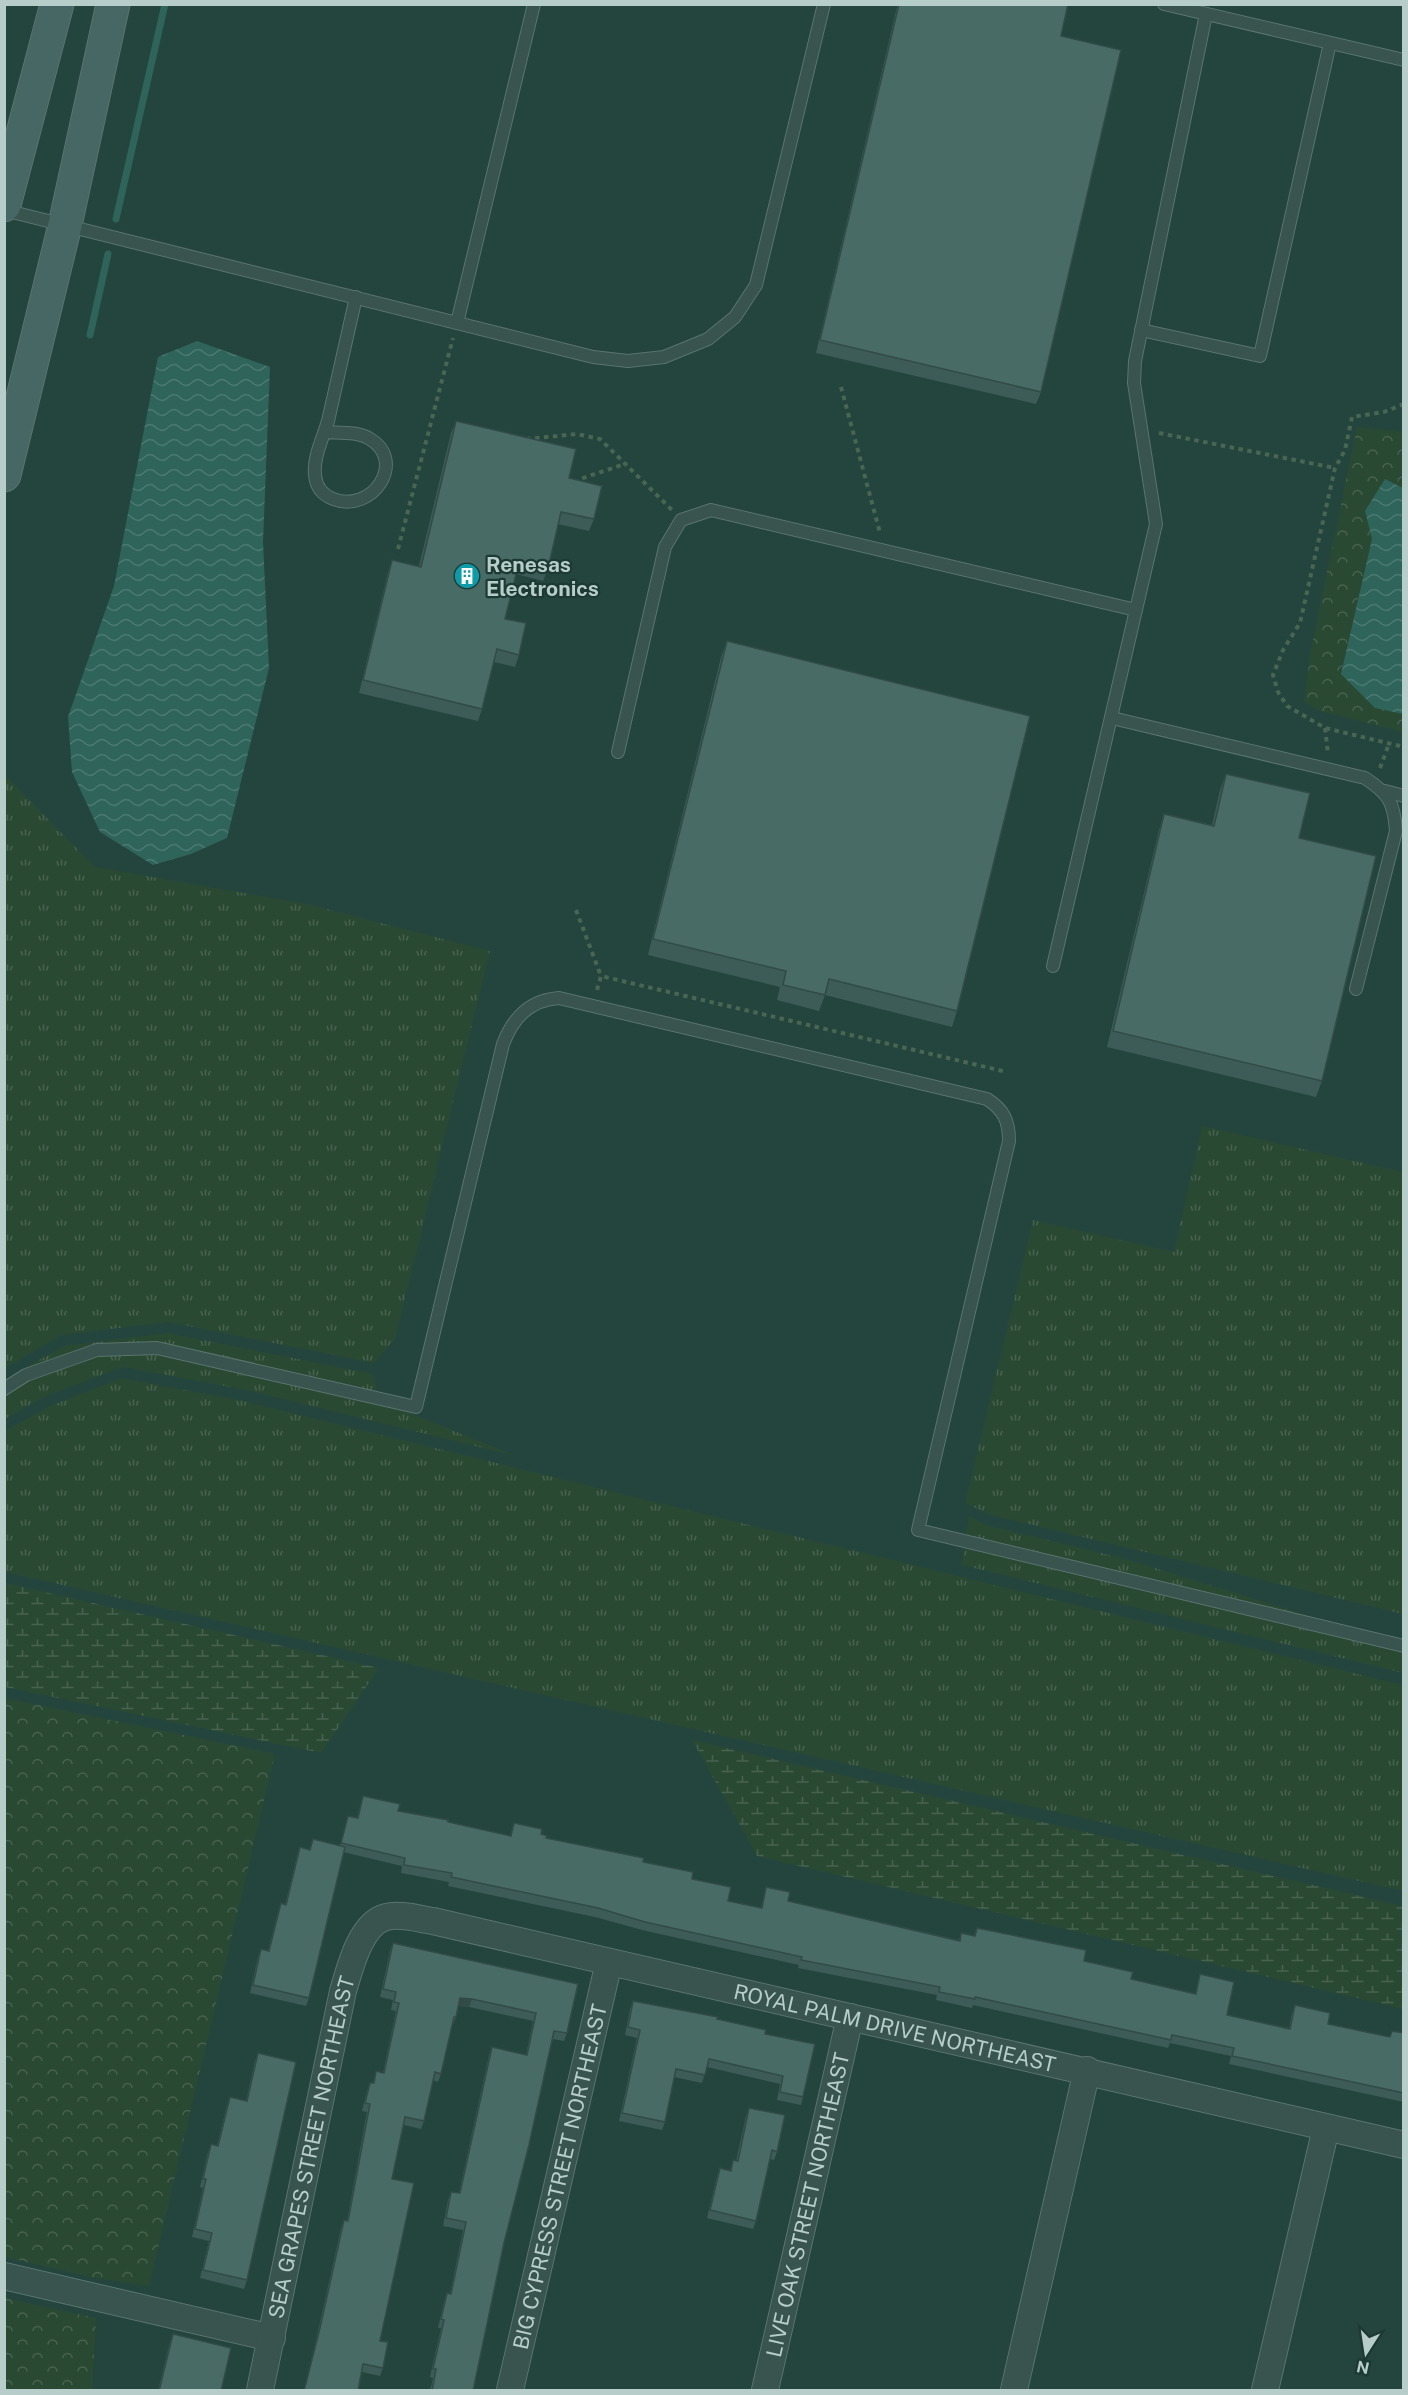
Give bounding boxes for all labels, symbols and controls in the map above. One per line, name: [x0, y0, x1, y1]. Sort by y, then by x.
place label: Renesas Electronics: [486, 552, 599, 601]
building icon: Renesas Electronics: [452, 561, 482, 591]
street label: SEA GRAPES STREET NORTHEAST: [263, 1973, 359, 2321]
street label: ROYAL PALM DRIVE NORTHEAST: [731, 1978, 1058, 2077]
street label: BIG CYPRESS STREET NORTHEAST: [507, 2002, 611, 2352]
street label: LIVE OAK STREET NORTHEAST: [760, 2050, 854, 2359]
north arrow: [1336, 2323, 1396, 2383]
text: N: [1355, 2357, 1371, 2378]

